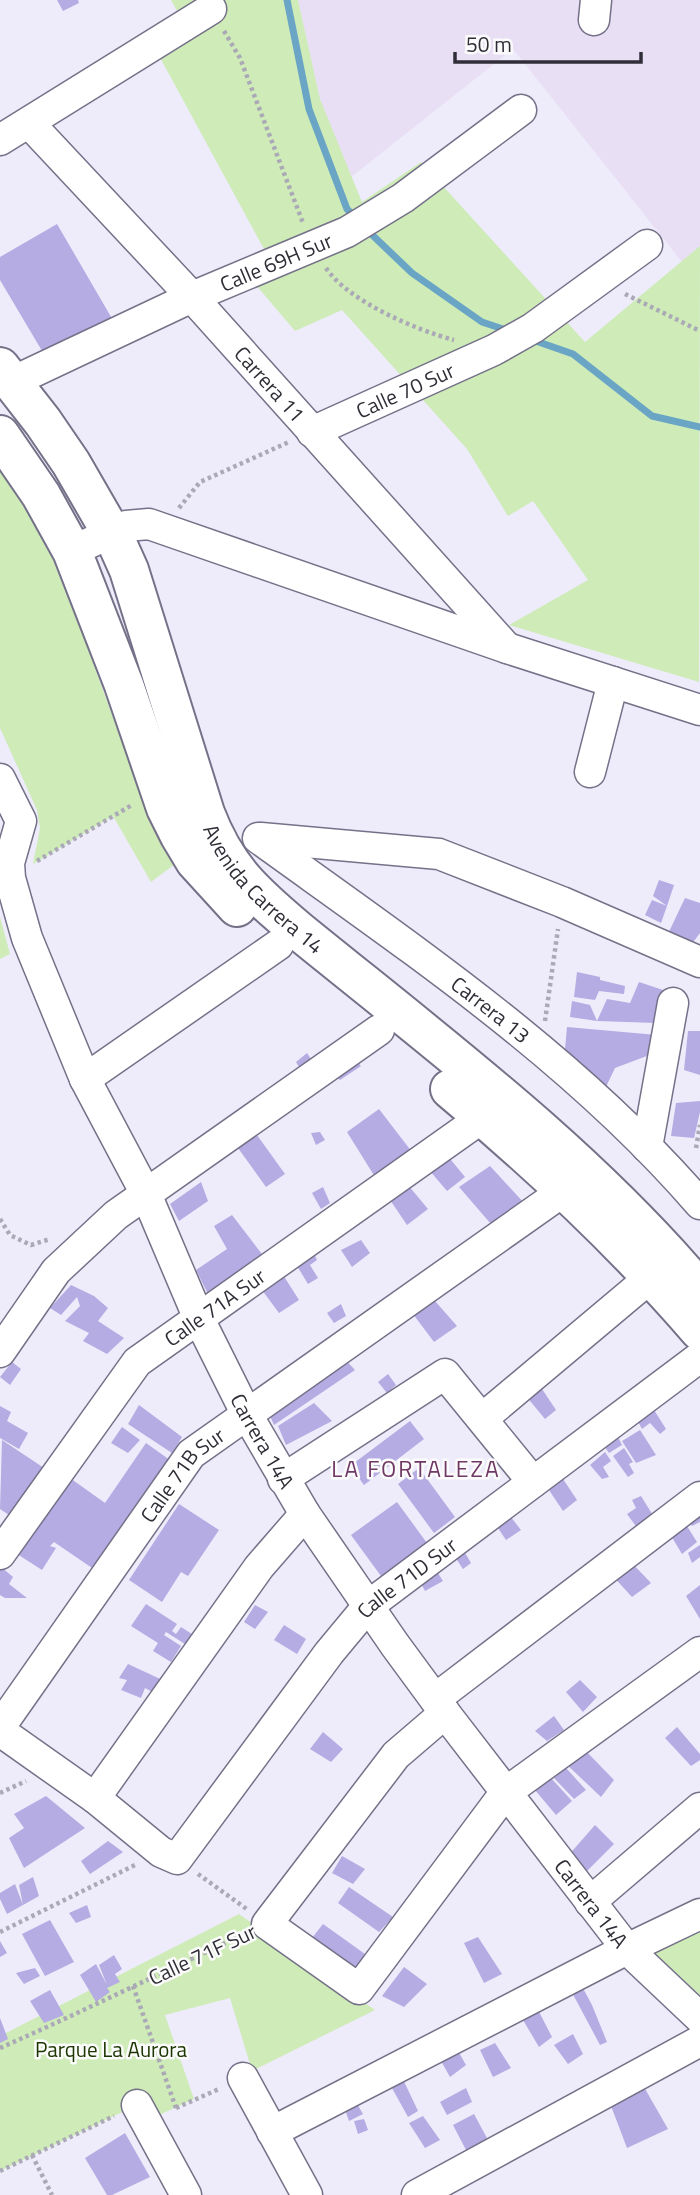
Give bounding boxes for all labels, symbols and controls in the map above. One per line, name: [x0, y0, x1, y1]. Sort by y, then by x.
scale bar: [455, 21, 640, 65]
text: 50 m: [466, 28, 512, 60]
street label: Calle 69H Sur: [215, 224, 337, 300]
street label: Carrera 11: [227, 339, 313, 429]
street label: Calle 70 Sur: [351, 354, 459, 426]
street label: Avenida Carrera 14: [195, 819, 331, 961]
street label: Carrera 13: [444, 968, 537, 1051]
street label: Calle 71A Sur: [157, 1260, 272, 1354]
street label: Carrera 14A: [223, 1388, 303, 1495]
street label: Calle 71B Sur: [132, 1419, 231, 1529]
district label: LA FORTALEZA: [331, 1451, 501, 1486]
street label: Calle 71D Sur: [348, 1529, 463, 1625]
street label: Carrera 14A: [547, 1852, 637, 1955]
street label: Calle 71F Sur: [143, 1915, 261, 1993]
park label: Parque La Aurora: [35, 2033, 188, 2065]

